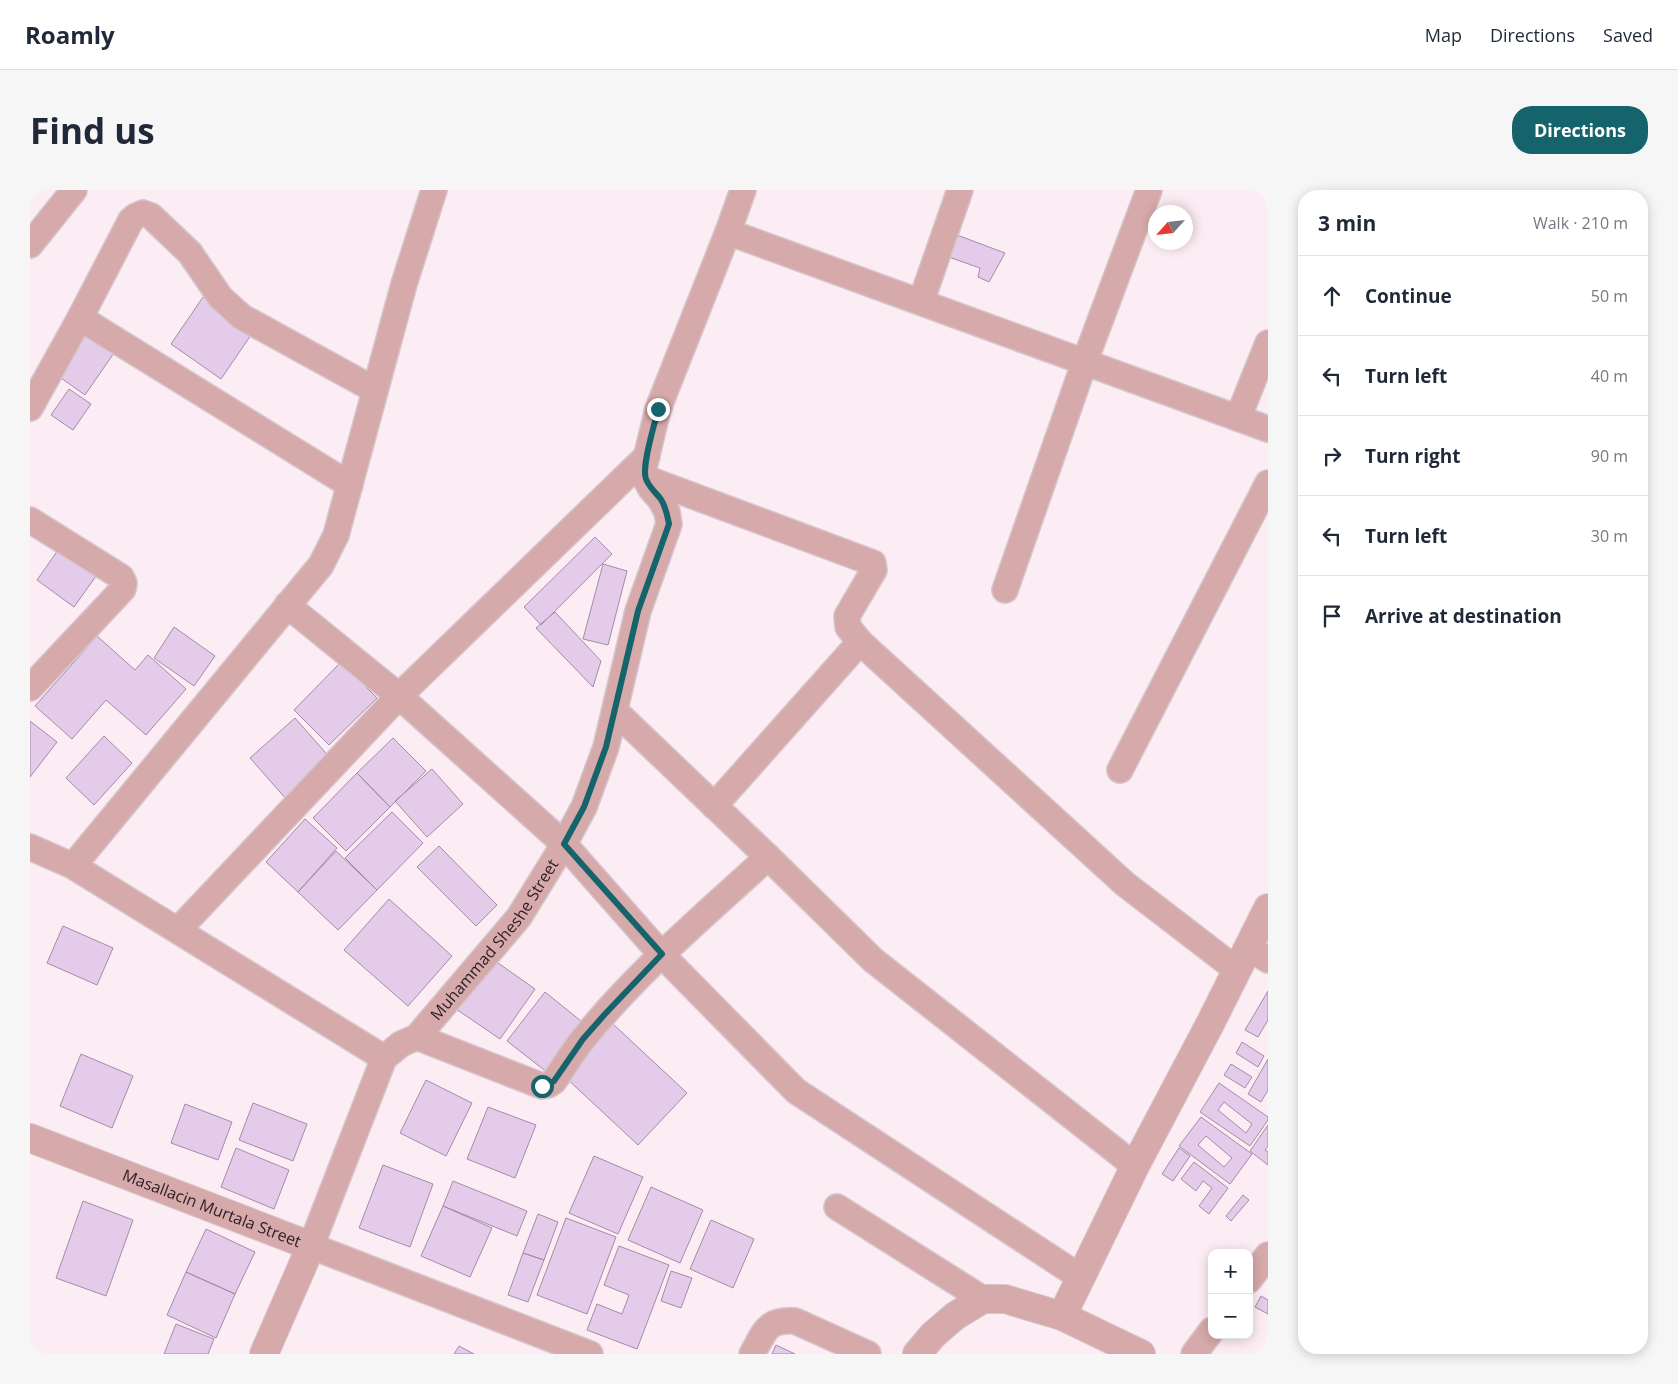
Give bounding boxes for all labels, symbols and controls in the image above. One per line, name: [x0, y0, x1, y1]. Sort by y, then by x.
text: Roamly: [25, 18, 115, 51]
text: Map: [1425, 23, 1462, 47]
text: Directions: [1490, 23, 1575, 47]
text: Saved: [1603, 23, 1653, 47]
button: Directions: [1512, 106, 1648, 154]
text: Find us: [30, 107, 155, 154]
north arrow: [1148, 205, 1193, 250]
text: 3 min: [1318, 209, 1376, 237]
text: Walk · 210 m: [1533, 212, 1628, 234]
icon: ahead: [1318, 282, 1346, 310]
text: Continue: [1365, 283, 1452, 309]
text: 50 m: [1591, 285, 1628, 307]
icon: left: [1318, 362, 1346, 390]
text: Turn left: [1365, 363, 1447, 389]
text: 40 m: [1591, 365, 1628, 387]
route end: [647, 398, 670, 421]
icon: right: [1318, 442, 1346, 470]
text: Turn right: [1365, 443, 1460, 469]
text: 90 m: [1591, 445, 1628, 467]
icon: left: [1318, 522, 1346, 550]
text: Turn left: [1365, 523, 1447, 549]
text: 30 m: [1591, 525, 1628, 547]
icon: arrive: [1318, 602, 1346, 630]
text: Arrive at destination: [1365, 603, 1562, 629]
street label: Muhammad Sheshe Street: [425, 855, 563, 1025]
route start: [531, 1075, 554, 1098]
street label: Masallacin Murtala Street: [120, 1164, 305, 1252]
map controls: [1208, 1249, 1253, 1339]
button: +: [1208, 1249, 1253, 1294]
button: −: [1208, 1294, 1253, 1339]

